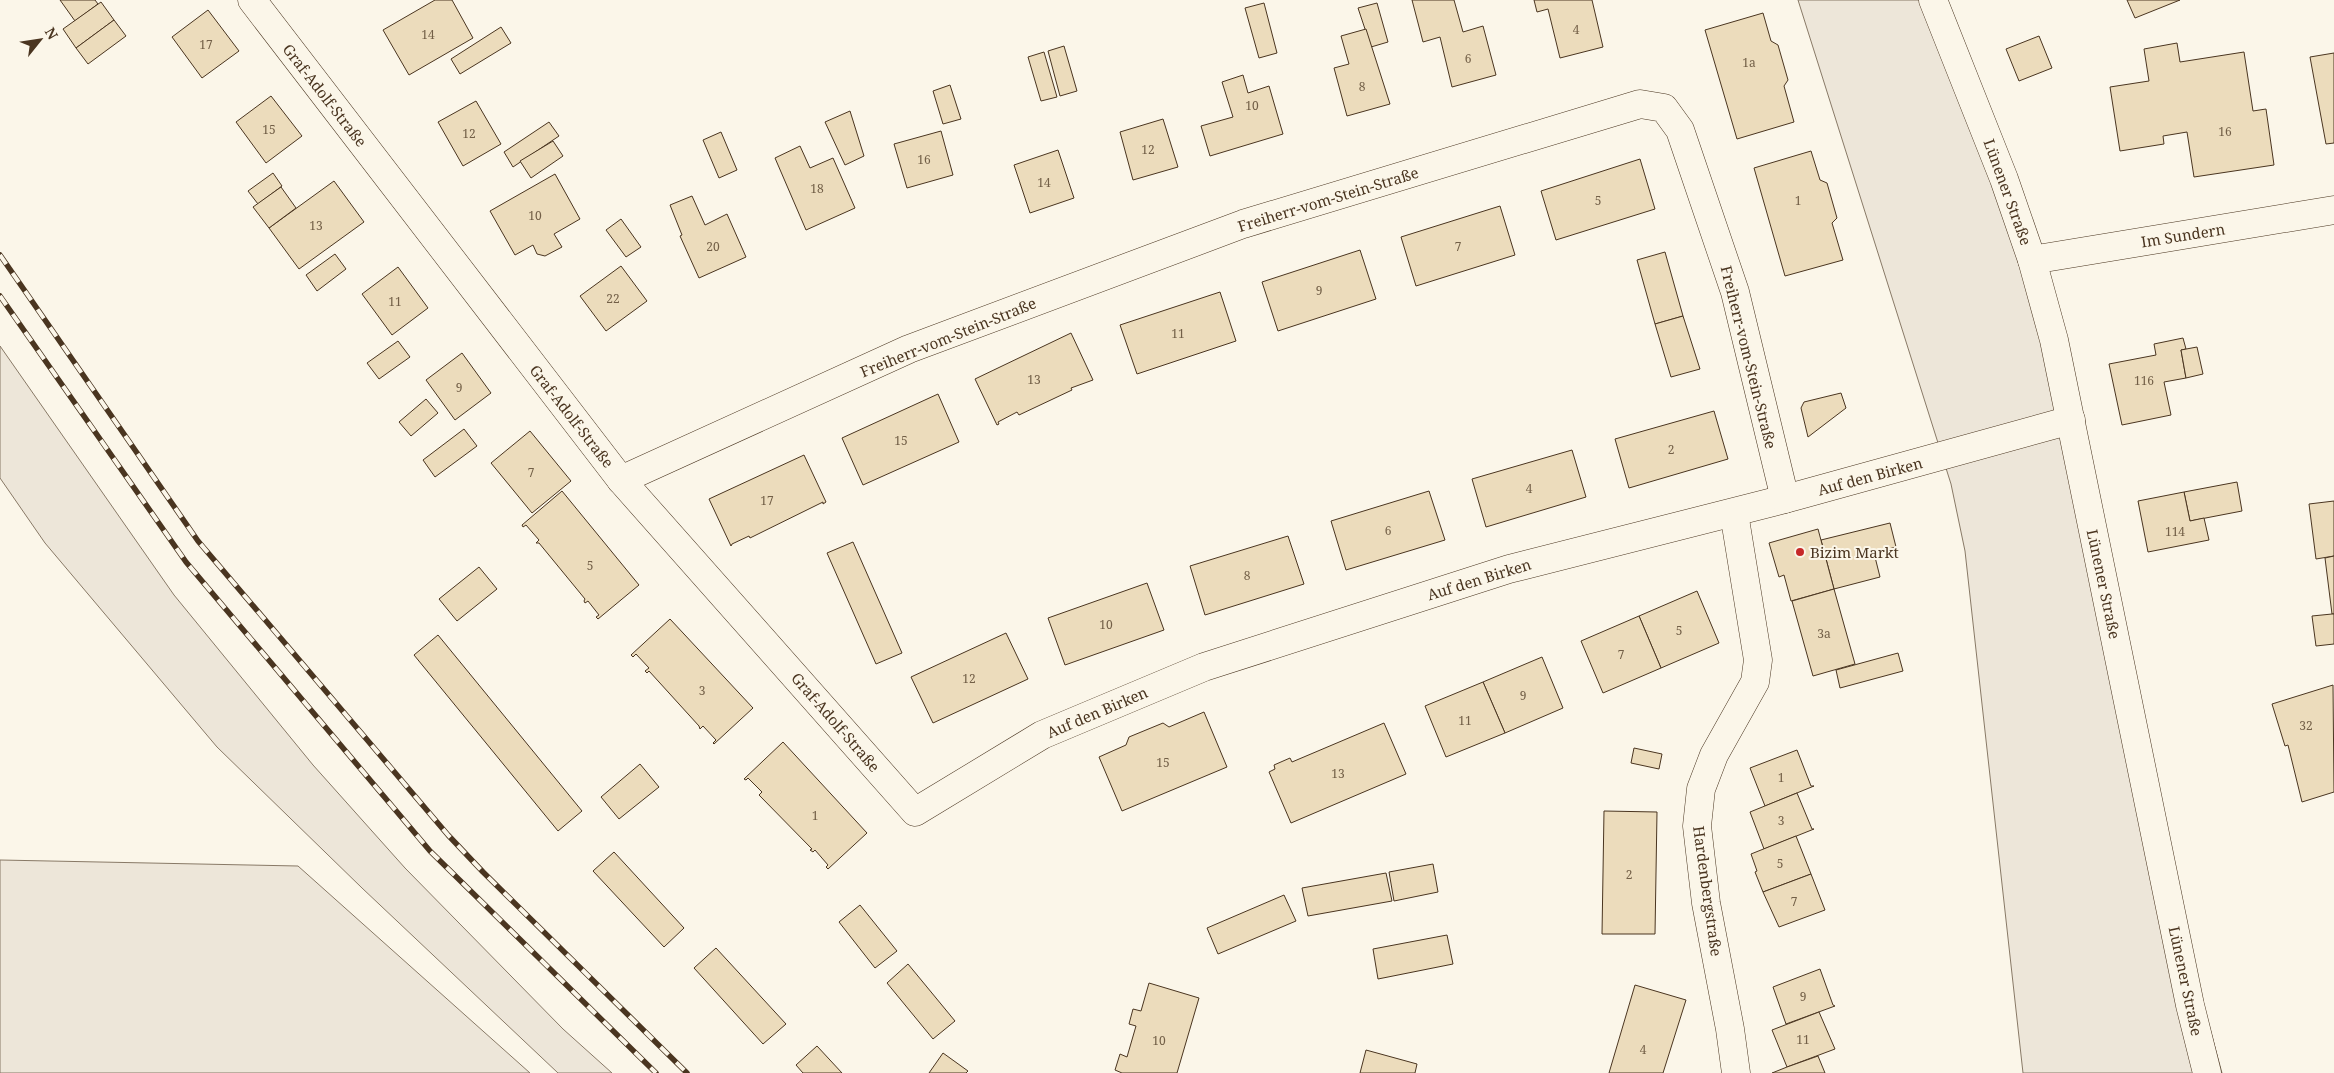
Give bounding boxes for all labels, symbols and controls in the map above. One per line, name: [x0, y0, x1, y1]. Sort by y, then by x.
north arrow: [15, 15, 65, 65]
house number: 4: [1573, 21, 1580, 38]
text: N: [41, 24, 63, 43]
house number: 14: [421, 26, 435, 43]
house number: 17: [199, 36, 213, 53]
street label: Graf-Adolf-Straße: [278, 39, 372, 151]
house number: 6: [1465, 50, 1472, 67]
house number: 1a: [1742, 54, 1756, 71]
house number: 8: [1359, 78, 1366, 95]
house number: 10: [1245, 97, 1259, 114]
house number: 15: [262, 121, 276, 138]
house number: 16: [2218, 123, 2232, 140]
house number: 12: [462, 125, 476, 142]
street label: Lünener Straße: [1980, 136, 2036, 248]
house number: 12: [1141, 141, 1155, 158]
house number: 16: [917, 151, 931, 168]
street label: Freiherr-vom-Stein-Straße: [1235, 162, 1421, 236]
house number: 14: [1037, 174, 1051, 191]
house number: 18: [810, 180, 824, 197]
house number: 5: [1595, 192, 1601, 209]
house number: 1: [1795, 192, 1801, 209]
house number: 10: [528, 207, 542, 224]
house number: 13: [309, 217, 323, 234]
street label: Im Sundern: [2139, 218, 2227, 252]
house number: 20: [706, 238, 720, 255]
house number: 7: [1455, 238, 1462, 255]
street label: Freiherr-vom-Stein-Straße: [1717, 263, 1781, 451]
house number: 9: [1316, 282, 1322, 299]
house number: 22: [606, 290, 620, 307]
street label: Freiherr-vom-Stein-Straße: [857, 292, 1039, 382]
house number: 11: [388, 293, 402, 310]
house number: 11: [1171, 325, 1185, 342]
street label: Graf-Adolf-Straße: [525, 360, 619, 472]
house number: 13: [1027, 371, 1041, 388]
house number: 116: [2134, 372, 2154, 389]
house number: 9: [456, 379, 462, 396]
house number: 15: [894, 432, 908, 449]
house number: 2: [1668, 441, 1674, 458]
street label: Auf den Birken: [1815, 452, 1925, 500]
house number: 7: [528, 464, 535, 481]
house number: 4: [1526, 480, 1533, 497]
house number: 17: [760, 492, 774, 509]
house number: 6: [1385, 522, 1392, 539]
house number: 114: [2165, 523, 2185, 540]
street label: Lünener Straße: [2083, 527, 2125, 641]
place label: Bizim Markt: [1810, 542, 1899, 562]
marker: Bizim Markt: [1794, 546, 1806, 558]
street label: Auf den Birken: [1424, 554, 1534, 604]
house number: 5: [587, 557, 593, 574]
house number: 8: [1244, 567, 1251, 584]
house number: 10: [1099, 616, 1113, 633]
house number: 5: [1676, 622, 1682, 639]
house number: 3a: [1817, 625, 1831, 642]
house number: 7: [1618, 646, 1625, 663]
street label: Graf-Adolf-Straße: [787, 668, 885, 776]
house number: 12: [962, 670, 976, 687]
house number: 3: [699, 682, 706, 699]
street label: Auf den Birken: [1043, 682, 1151, 742]
house number: 9: [1520, 687, 1526, 704]
house number: 11: [1458, 712, 1472, 729]
house number: 32: [2299, 717, 2313, 734]
house number: 15: [1156, 754, 1170, 771]
house number: 13: [1331, 765, 1345, 782]
house number: 1: [1778, 769, 1784, 786]
house number: 1: [812, 807, 818, 824]
house number: 3: [1778, 812, 1785, 829]
street label: Hardenbergstraße: [1689, 824, 1727, 958]
house number: 5: [1777, 855, 1783, 872]
house number: 2: [1626, 866, 1632, 883]
house number: 7: [1791, 893, 1798, 910]
street label: Lünener Straße: [2165, 924, 2207, 1038]
house number: 9: [1800, 988, 1806, 1005]
house number: 11: [1796, 1031, 1810, 1048]
house number: 10: [1152, 1032, 1166, 1049]
house number: 4: [1640, 1041, 1647, 1058]

